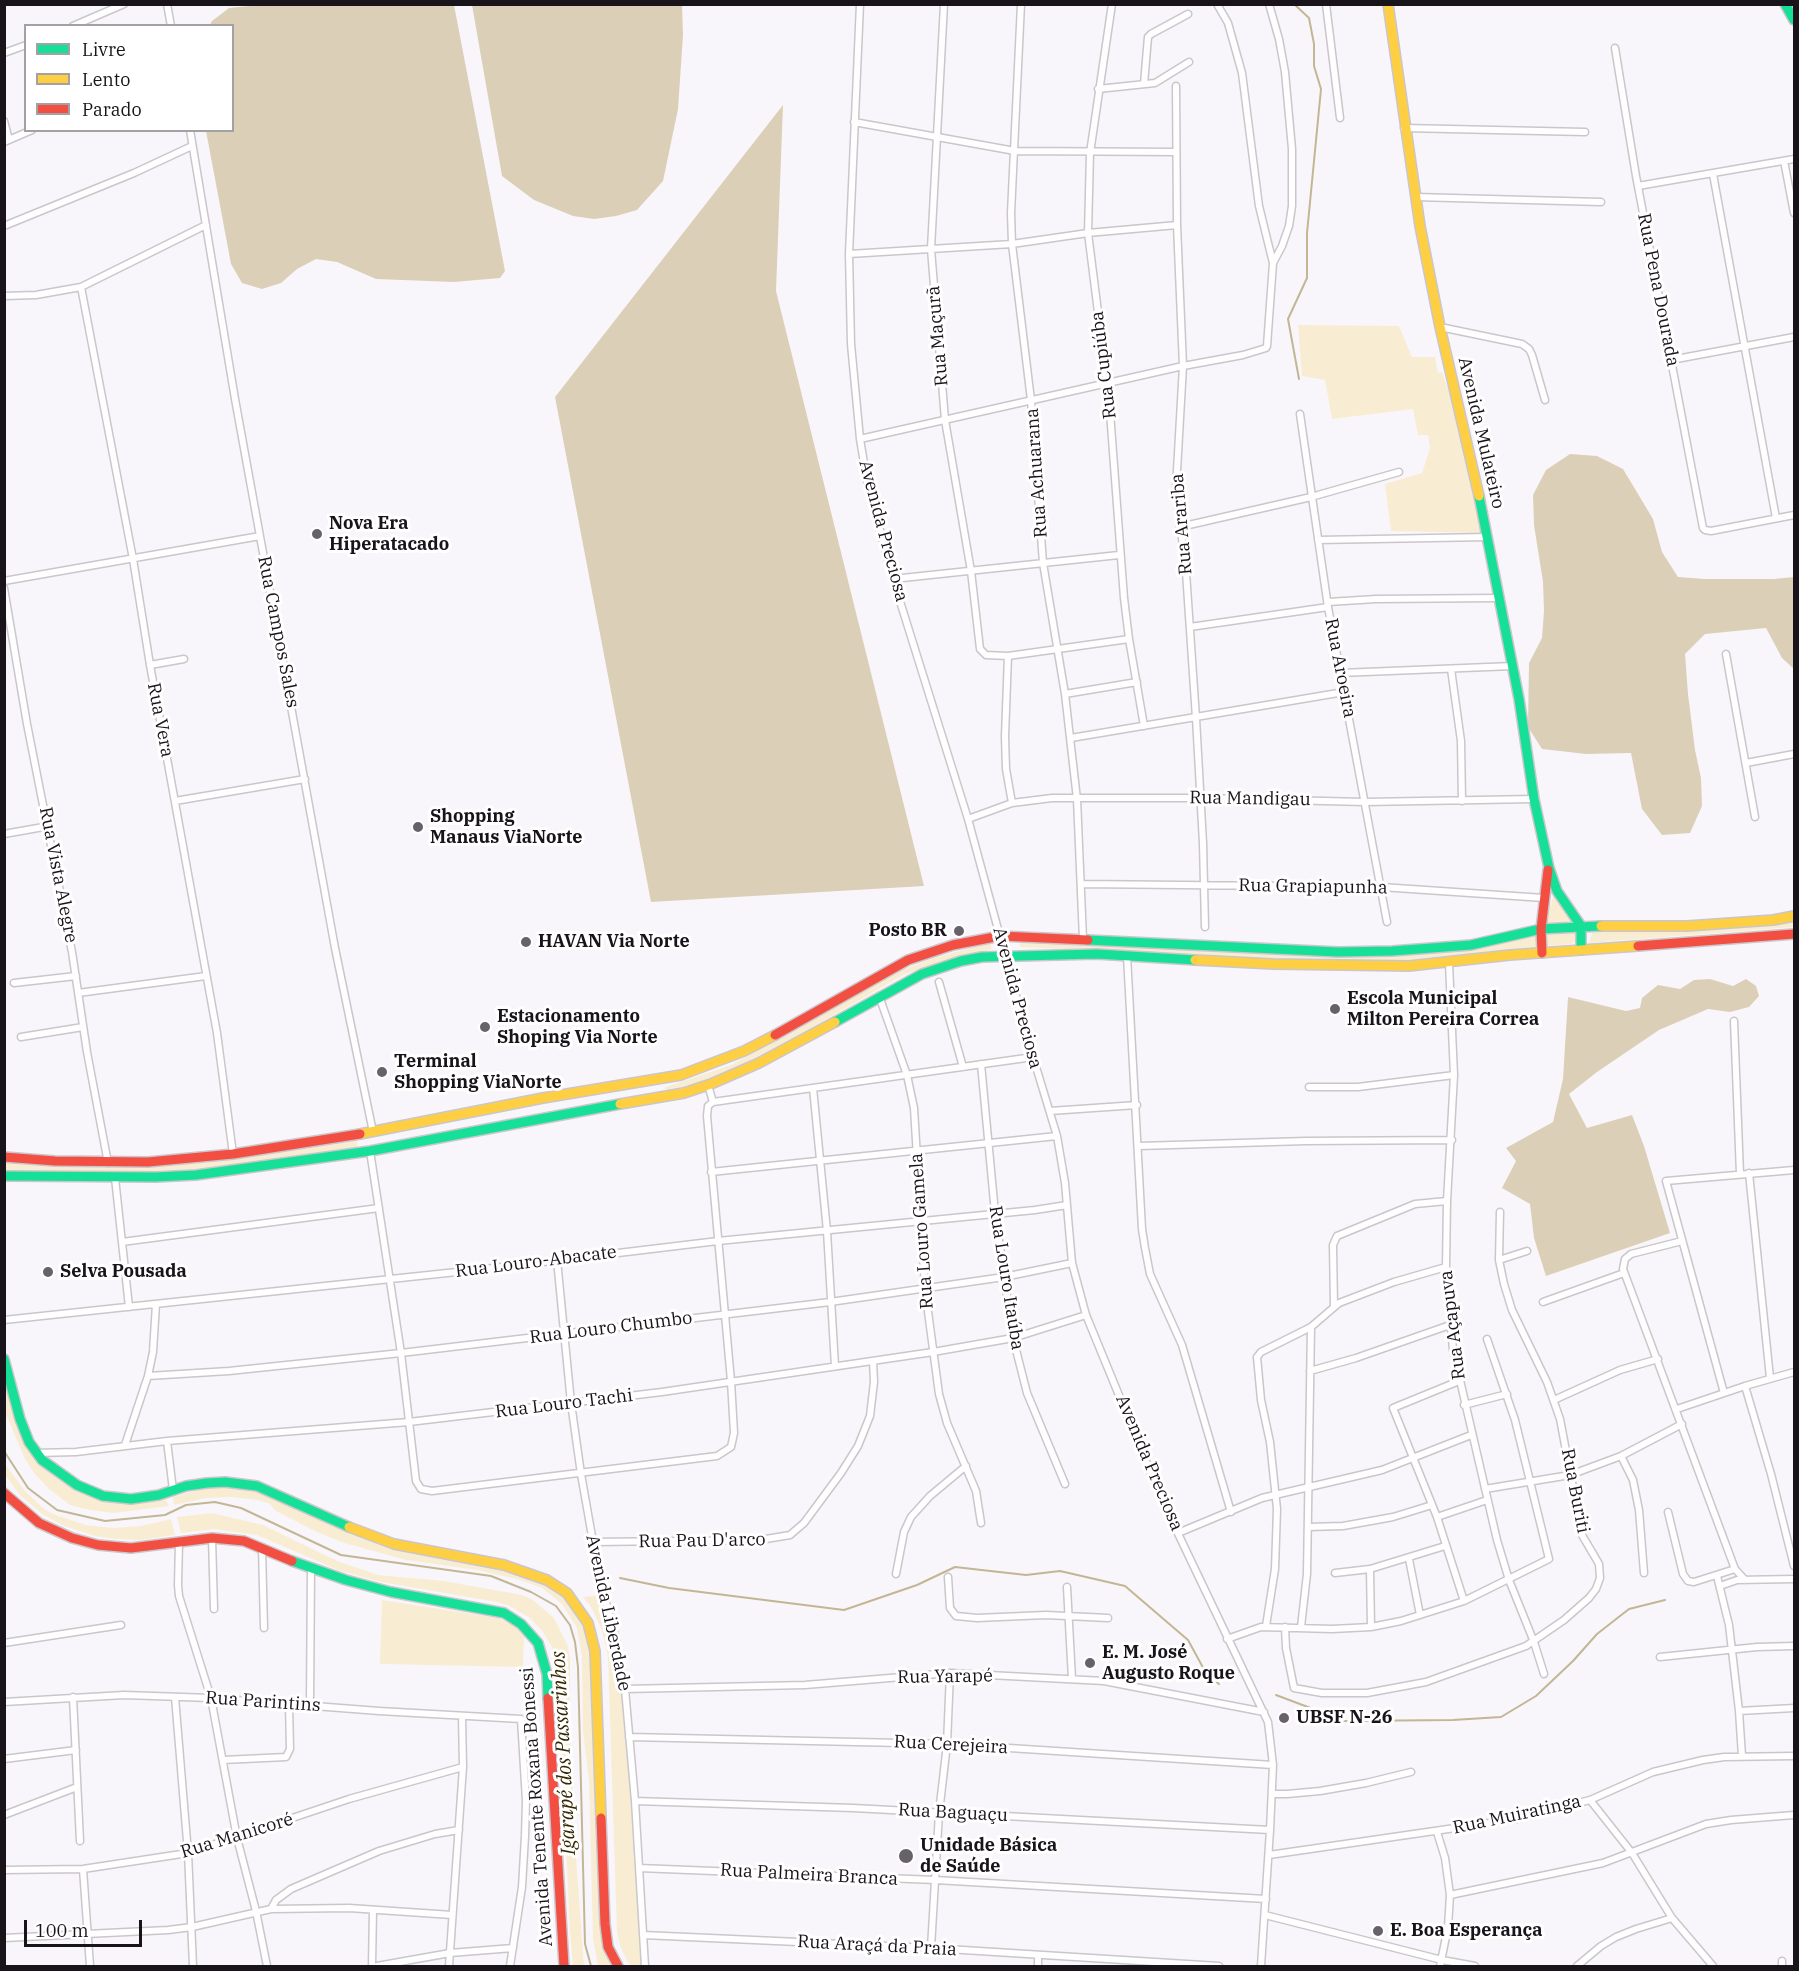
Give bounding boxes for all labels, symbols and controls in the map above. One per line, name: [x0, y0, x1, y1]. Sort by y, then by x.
legend: [24, 24, 234, 132]
text: Livre: [82, 38, 126, 61]
text: Lento: [82, 68, 130, 91]
text: Parado: [82, 98, 142, 121]
street label: Rua Pena Dourada: [1633, 211, 1683, 369]
street label: Rua Maçurã: [923, 285, 953, 387]
street label: Rua Cupiúba: [1087, 310, 1121, 420]
street label: Avenida Mulateiro: [1453, 355, 1509, 511]
street label: Rua Achuarana: [1022, 407, 1052, 539]
street label: Avenida Preciosa: [854, 458, 912, 604]
street label: Rua Arariba: [1167, 472, 1197, 576]
place label: Nova Era Hiperatacado: [329, 513, 449, 556]
marker: Nova Era Hiperatacado: [310, 527, 324, 541]
street label: Rua Campos Sales: [253, 554, 303, 710]
street label: Rua Aroeira: [1320, 616, 1360, 720]
street label: Rua Vera: [142, 681, 178, 759]
street label: Rua Mandigau: [1189, 787, 1311, 811]
street label: Rua Vista Alegre: [34, 805, 82, 945]
place label: Shopping Manaus ViaNorte: [430, 806, 582, 848]
marker: Shopping Manaus ViaNorte: [411, 820, 425, 834]
street label: Rua Grapiapunha: [1238, 875, 1388, 899]
place label: Posto BR: [868, 920, 947, 942]
marker: Posto BR: [952, 924, 966, 938]
street label: Avenida Preciosa: [988, 925, 1046, 1071]
place label: HAVAN Via Norte: [538, 931, 690, 953]
marker: HAVAN Via Norte: [519, 935, 533, 949]
place label: Escola Municipal Milton Pereira Correa: [1347, 988, 1539, 1030]
marker: Escola Municipal Milton Pereira Correa: [1328, 1002, 1342, 1016]
place label: Estacionamento Shoping Via Norte: [497, 1006, 658, 1048]
marker: Estacionamento Shoping Via Norte: [478, 1020, 492, 1034]
place label: Terminal Shopping ViaNorte: [394, 1051, 562, 1094]
marker: Terminal Shopping ViaNorte: [375, 1065, 389, 1079]
street label: Rua Louro Gamela: [906, 1152, 938, 1310]
street label: Rua Louro Itaúba: [984, 1204, 1028, 1352]
street label: Rua Louro-Abacate: [454, 1241, 618, 1283]
place label: Selva Pousada: [60, 1261, 187, 1283]
marker: Selva Pousada: [41, 1265, 55, 1279]
street label: Rua Açapuva: [1436, 1269, 1470, 1381]
street label: Rua Louro Chumbo: [528, 1307, 694, 1349]
street label: Rua Louro Tachi: [494, 1385, 634, 1423]
street label: Avenida Preciosa: [1111, 1392, 1187, 1534]
street label: Rua Buriti: [1556, 1447, 1594, 1535]
street label: Rua Pau D'arco: [638, 1529, 766, 1553]
street label: Avenida Liberdade: [581, 1533, 635, 1693]
place label: E. M. José Augusto Roque: [1102, 1642, 1235, 1684]
water label: Igarapé dos Passarinhos: [547, 1650, 581, 1856]
marker: E. M. José Augusto Roque: [1083, 1656, 1097, 1670]
street label: Rua Yarapé: [897, 1665, 993, 1689]
street label: Avenida Tenente Roxana Bonessi: [516, 1667, 558, 1947]
street label: Rua Parintins: [205, 1687, 321, 1717]
place label: UBSF N-26: [1296, 1707, 1393, 1729]
marker: UBSF N-26: [1277, 1711, 1291, 1725]
street label: Rua Cerejeira: [893, 1731, 1009, 1759]
street label: Rua Muiratinga: [1451, 1791, 1583, 1839]
street label: Rua Baguaçu: [897, 1799, 1009, 1827]
street label: Rua Manicoré: [178, 1809, 296, 1863]
place label: Unidade Básica de Saúde: [920, 1835, 1057, 1878]
marker: Unidade Básica de Saúde: [897, 1847, 915, 1865]
street label: Rua Palmeira Branca: [719, 1860, 899, 1890]
scale bar: [27, 1908, 146, 1946]
text: 100 m: [35, 1919, 89, 1942]
place label: E. Boa Esperança: [1390, 1920, 1542, 1942]
marker: E. Boa Esperança: [1371, 1924, 1385, 1938]
street label: Rua Araçá da Praia: [797, 1931, 957, 1961]

